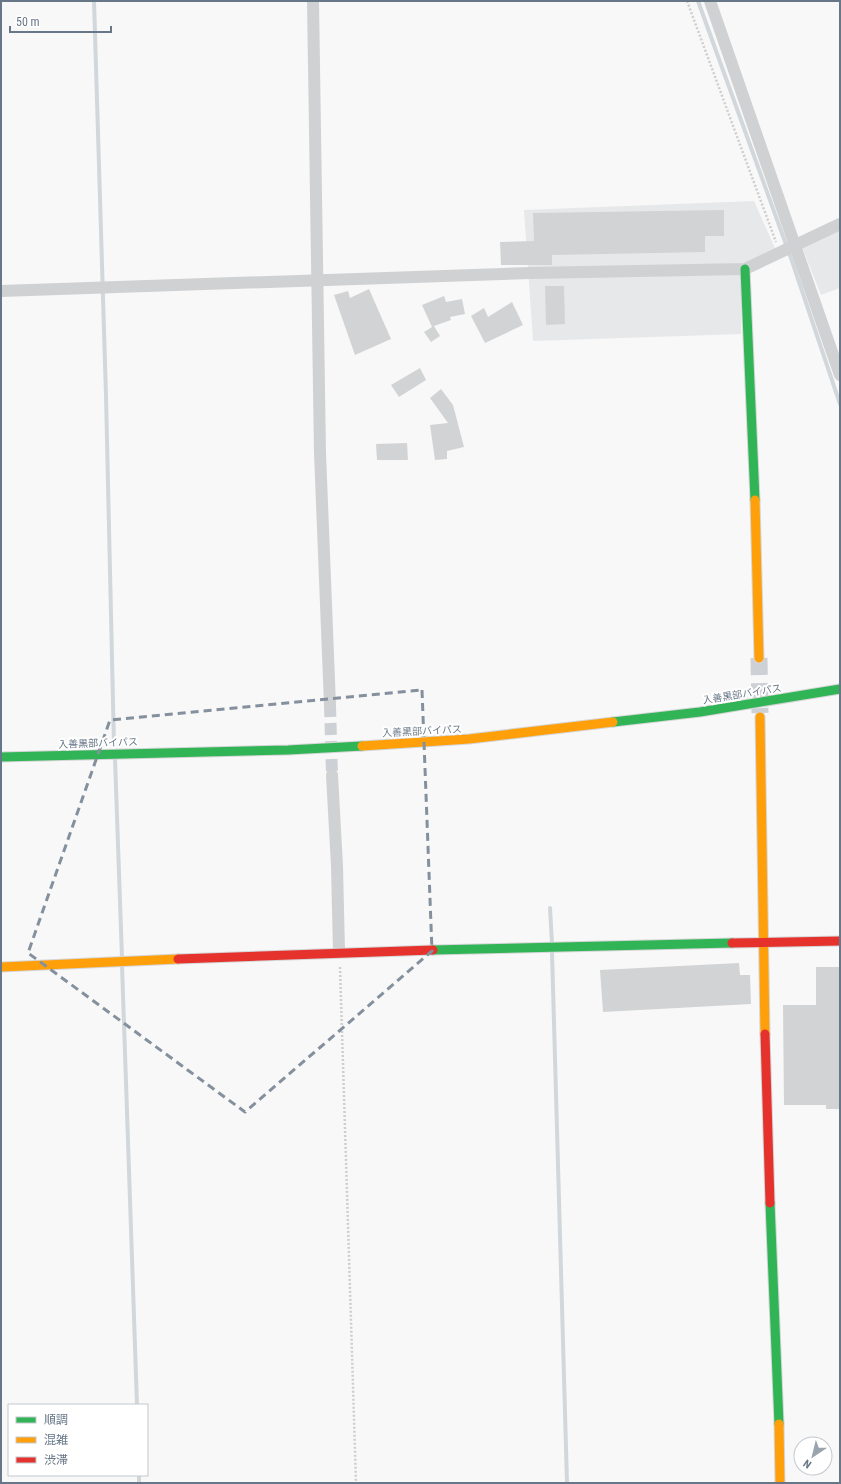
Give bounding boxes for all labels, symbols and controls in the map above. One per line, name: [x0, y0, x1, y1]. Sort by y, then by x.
scale bar: [10, 8, 111, 34]
text: 50 m: [16, 15, 40, 29]
street label: 入善黒部バイパス: [702, 682, 782, 706]
street label: 入善黒部バイパス: [382, 723, 462, 739]
street label: 入善黒部バイパス: [58, 736, 138, 750]
legend: [8, 1404, 148, 1476]
text: 順調: [44, 1413, 68, 1427]
text: 混雑: [44, 1433, 68, 1447]
north arrow: [793, 1436, 833, 1476]
text: 渋滞: [44, 1453, 68, 1467]
text: N: [801, 1456, 814, 1471]

